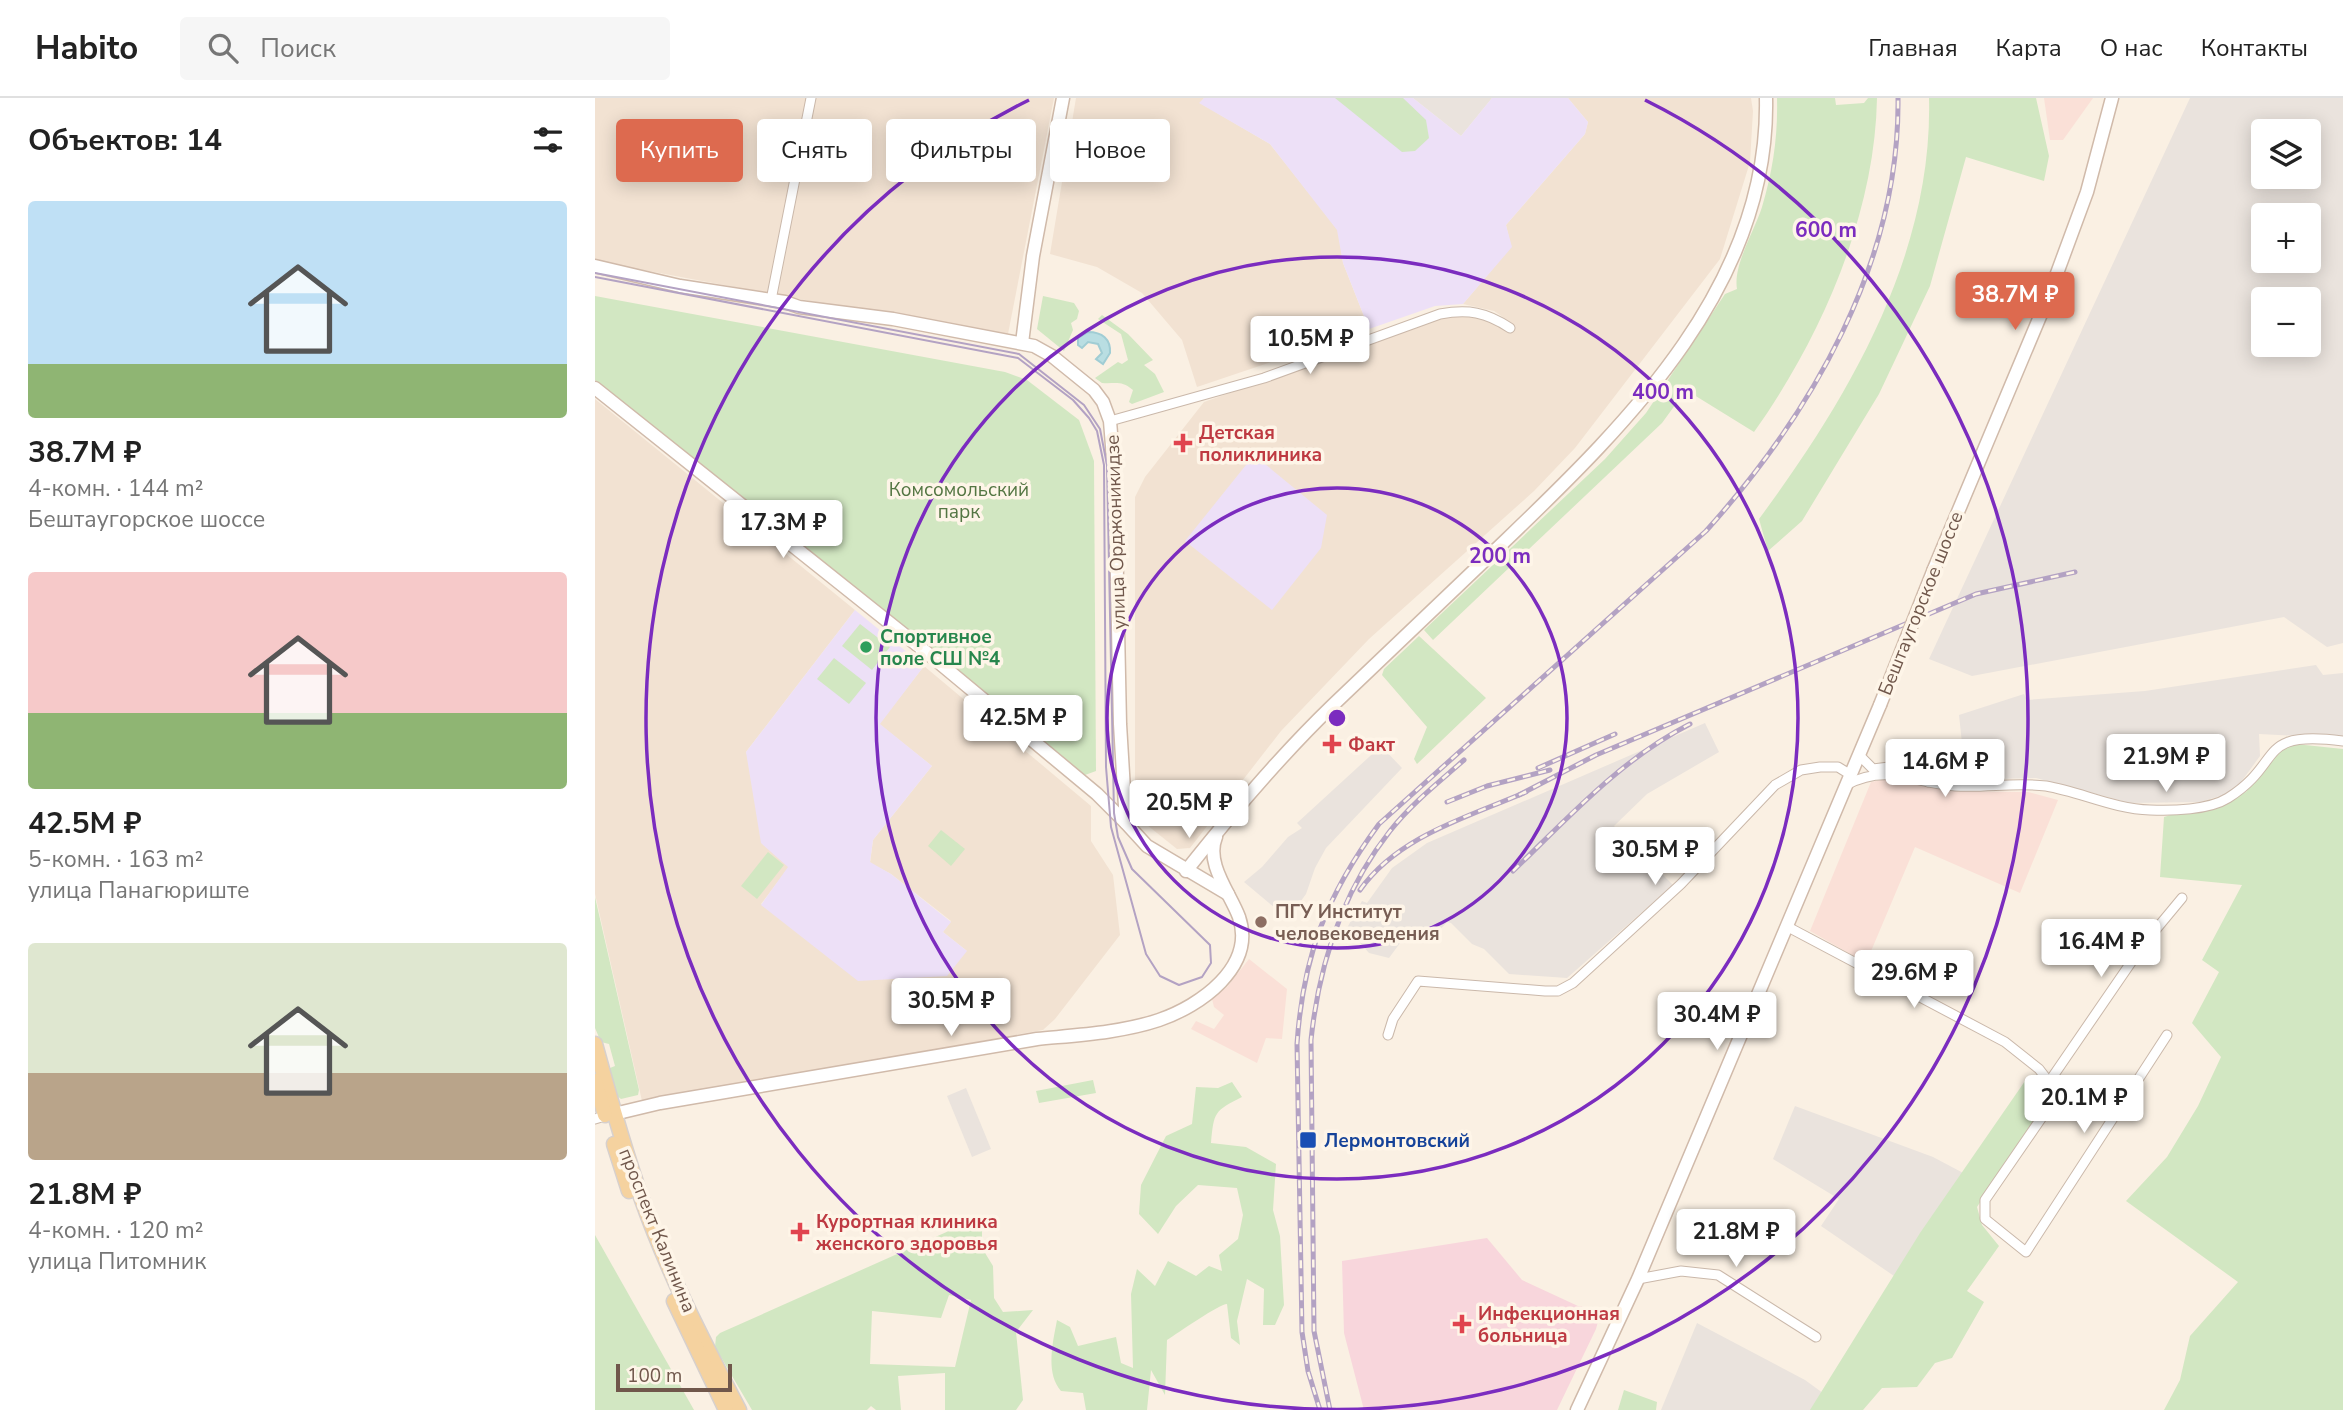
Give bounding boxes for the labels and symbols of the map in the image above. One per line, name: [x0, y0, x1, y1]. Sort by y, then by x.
text: 600 m: [1795, 216, 1857, 244]
pin: 38.7M ₽: [1950, 272, 2080, 332]
pin: 10.5M ₽: [1245, 316, 1375, 376]
text: 400 m: [1632, 378, 1694, 406]
place label: Детская поликлиника: [1199, 420, 1322, 468]
marker: Детская поликлиника: [1173, 433, 1193, 453]
street label: улица Орджоникидзе: [1100, 434, 1132, 630]
park label: Комсомольский парк: [889, 477, 1029, 525]
pin: 17.3M ₽: [718, 500, 848, 560]
street label: Бештаугорское шоссе: [1872, 508, 1970, 699]
text: 200 m: [1469, 542, 1531, 570]
place label: Спортивное поле СШ №4: [880, 624, 1000, 672]
marker: Спортивное поле СШ №4: [858, 639, 874, 655]
pin: 42.5M ₽: [958, 696, 1088, 755]
centre of rings: [1325, 706, 1349, 730]
place label: Факт: [1348, 732, 1395, 758]
marker: Факт: [1322, 734, 1342, 754]
pin: 21.9M ₽: [2101, 734, 2231, 794]
pin: 14.6M ₽: [1880, 740, 2010, 799]
pin: 20.5M ₽: [1124, 780, 1254, 840]
pin: 30.5M ₽: [1590, 828, 1720, 887]
place label: ПГУ Институт человековедения: [1275, 899, 1440, 947]
marker: ПГУ Институт человековедения: [1253, 914, 1269, 930]
pin: 16.4M ₽: [2036, 920, 2166, 979]
pin: 29.6M ₽: [1849, 950, 1979, 1010]
pin: 30.5M ₽: [886, 978, 1016, 1038]
pin: 30.4M ₽: [1652, 992, 1782, 1052]
pin: 20.1M ₽: [2019, 1076, 2149, 1135]
place label: Лермонтовский: [1324, 1128, 1470, 1154]
marker: Лермонтовский: [1298, 1130, 1318, 1150]
street label: проспект Калинина: [612, 1144, 702, 1316]
place label: Курортная клиника женского здоровья: [815, 1209, 998, 1257]
pin: 21.8M ₽: [1671, 1210, 1801, 1269]
marker: Курортная клиника женского здоровья: [790, 1222, 810, 1242]
place label: Инфекционная больница: [1478, 1301, 1620, 1349]
marker: Инфекционная больница: [1452, 1314, 1472, 1334]
scale bar: [616, 1361, 731, 1393]

